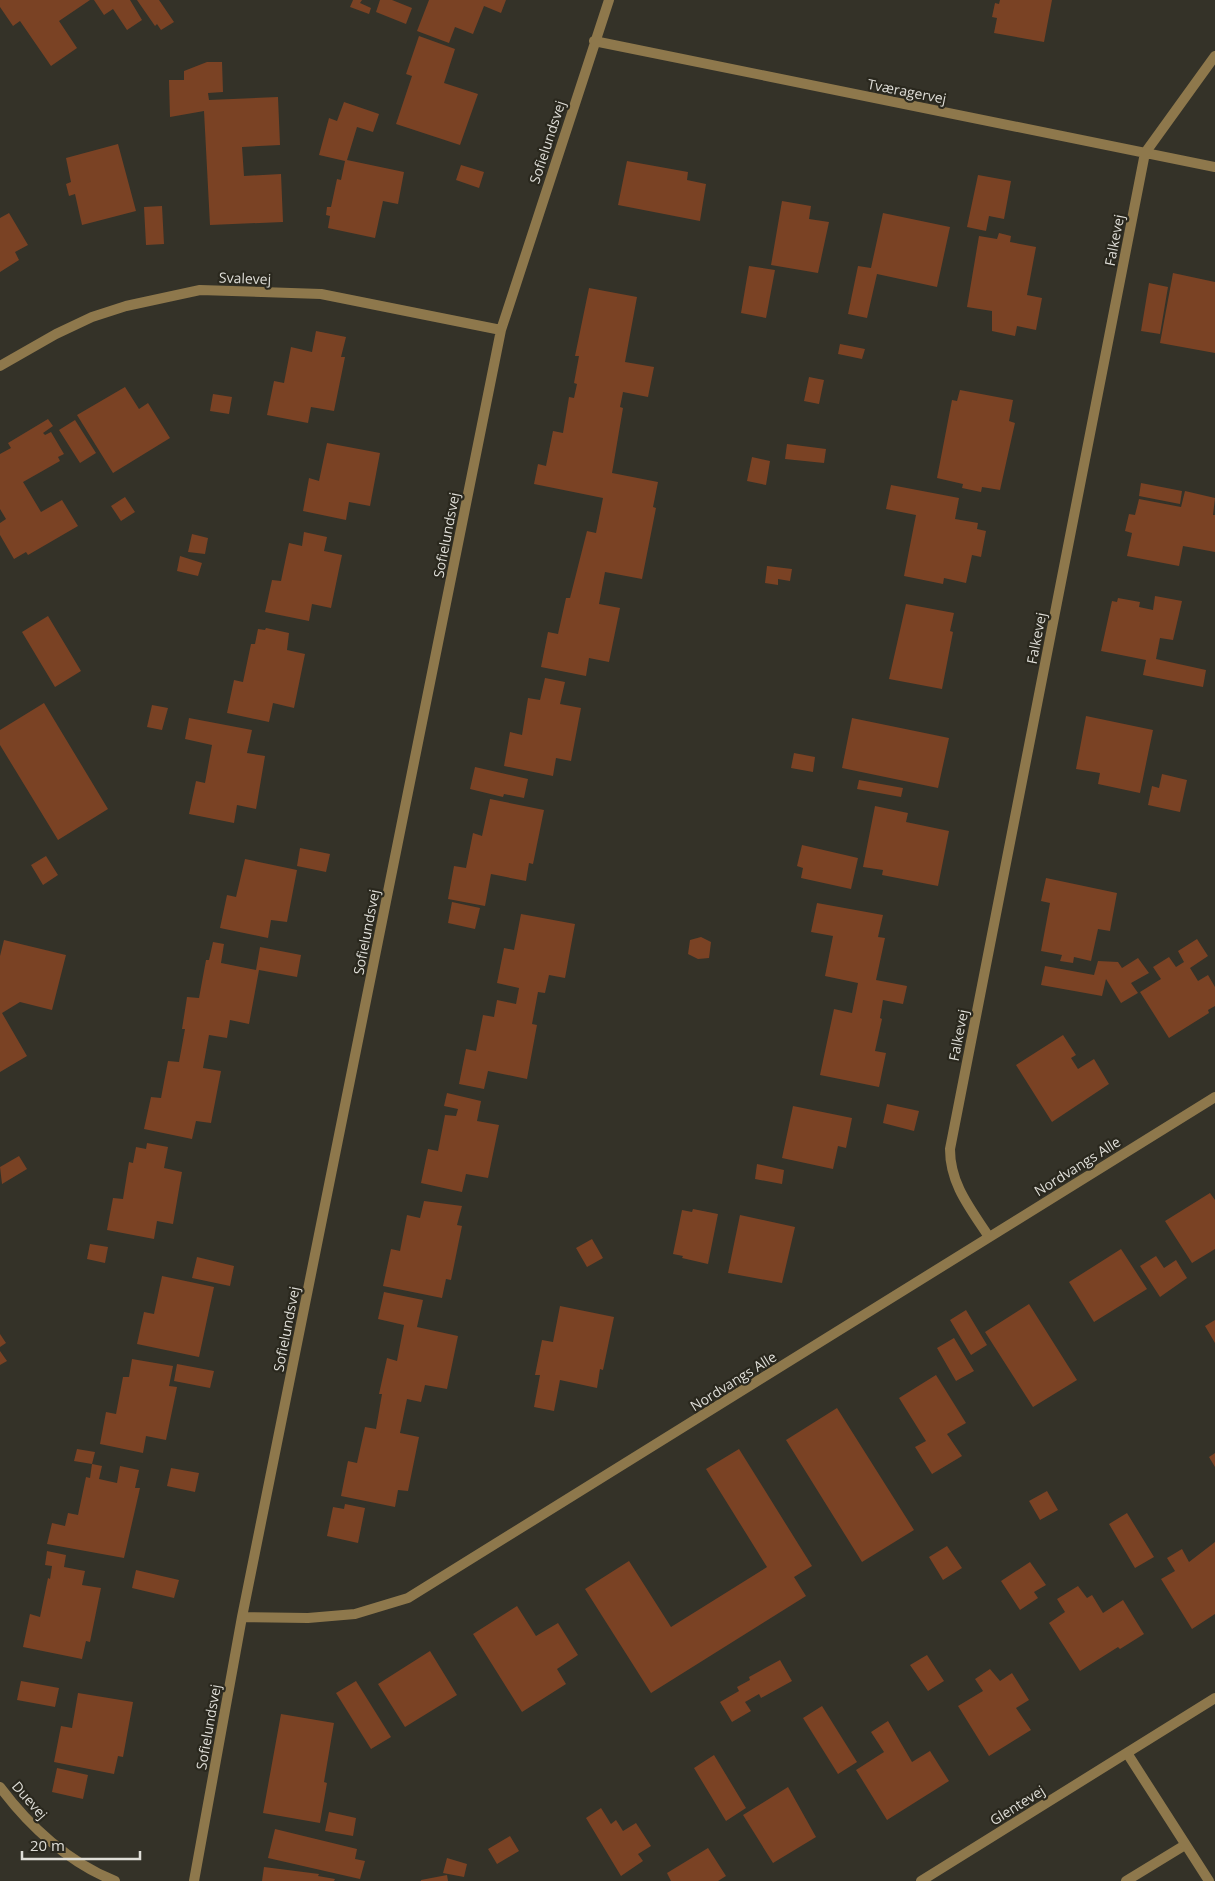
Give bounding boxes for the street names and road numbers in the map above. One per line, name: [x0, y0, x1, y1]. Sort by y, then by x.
street label: Tværagervej: [866, 74, 948, 108]
street label: Sofielundsvej: [525, 98, 569, 186]
street label: Falkevej: [1100, 213, 1128, 267]
street label: Svalevej: [219, 268, 271, 288]
street label: Sofielundsvej: [428, 491, 464, 579]
street label: Falkevej: [1022, 611, 1050, 665]
street label: Sofielundsvej: [348, 888, 384, 976]
street label: Falkevej: [944, 1008, 972, 1062]
street label: Nordvangs Alle: [1030, 1132, 1124, 1200]
street label: Sofielundsvej: [268, 1285, 304, 1373]
street label: Nordvangs Alle: [686, 1347, 780, 1415]
street label: Sofielundsvej: [191, 1683, 225, 1771]
street label: Duevej: [8, 1777, 52, 1823]
street label: Glentevej: [986, 1781, 1048, 1829]

